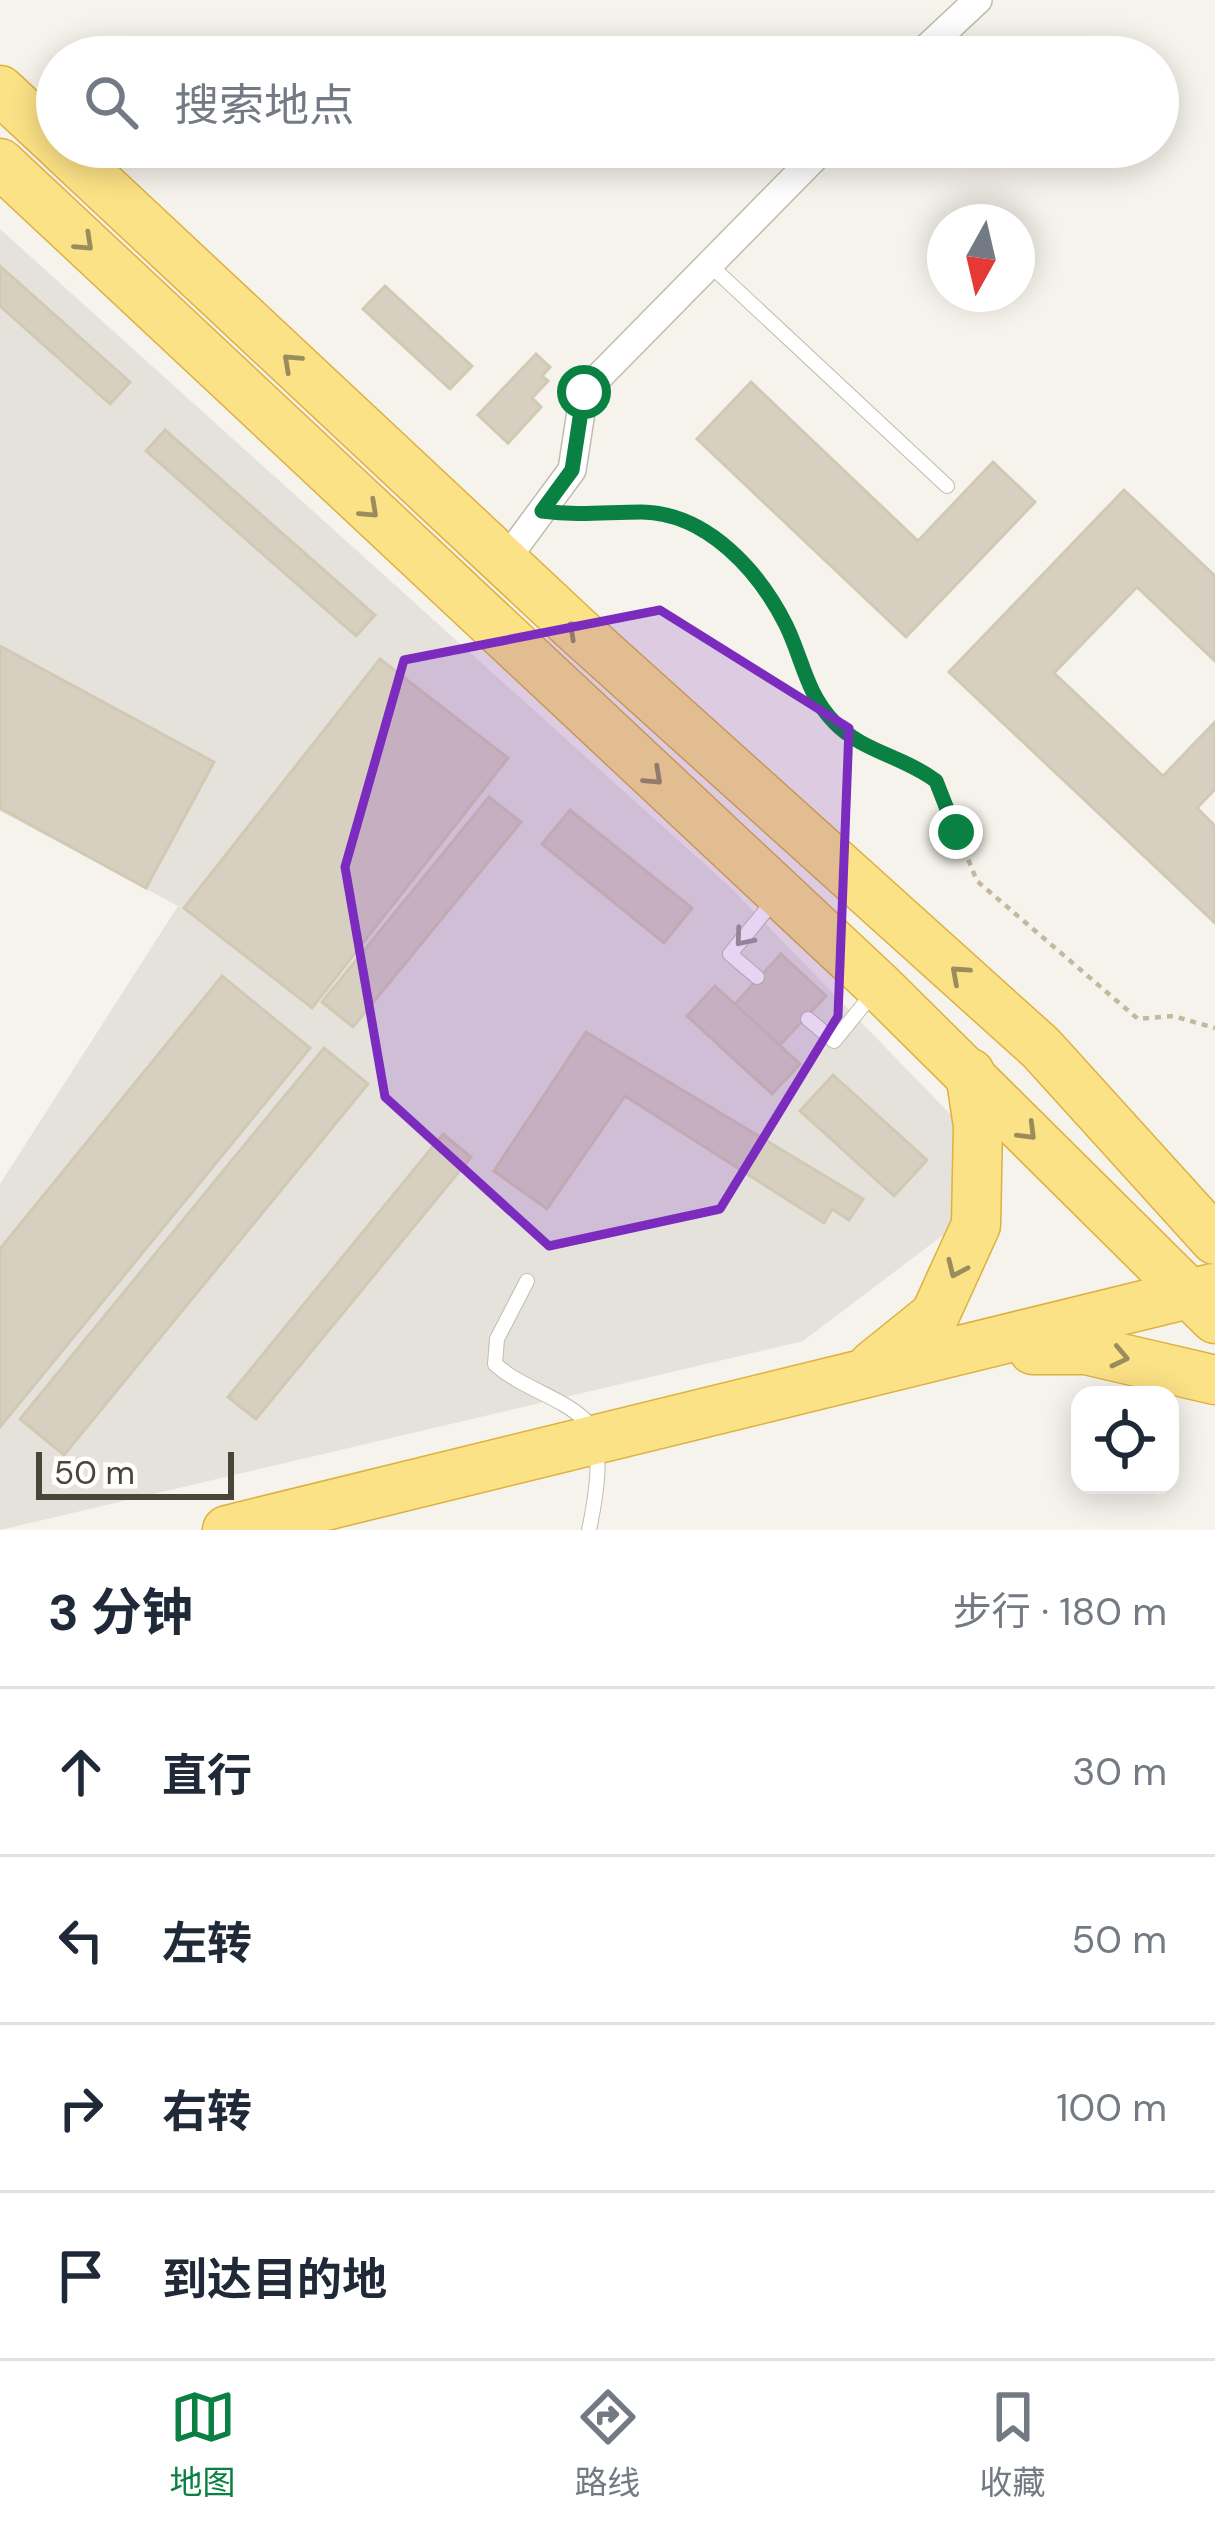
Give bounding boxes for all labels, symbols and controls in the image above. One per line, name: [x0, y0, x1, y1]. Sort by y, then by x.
search box: [36, 36, 1179, 168]
icon: search: [78, 69, 144, 135]
text: 搜索地点: [174, 76, 354, 135]
north arrow: [927, 204, 1035, 312]
one-way arrow: [72, 229, 93, 251]
one-way arrow: [283, 355, 305, 377]
route start: [557, 365, 611, 419]
one-way arrow: [356, 496, 377, 518]
one-way arrow: [568, 622, 589, 643]
one-way arrow: [641, 763, 662, 784]
route end: [929, 805, 983, 859]
one-way arrow: [736, 924, 758, 946]
one-way arrow: [952, 967, 973, 988]
one-way arrow: [1014, 1118, 1036, 1140]
one-way arrow: [946, 1257, 970, 1278]
one-way arrow: [1110, 1344, 1130, 1369]
map controls: [1071, 1386, 1179, 1494]
button: locate: [1071, 1386, 1179, 1494]
scale bar: [36, 1446, 234, 1499]
text: 50 m: [54, 1451, 135, 1494]
text: 3 分钟: [48, 1579, 193, 1646]
text: 步行 · 180 m: [953, 1586, 1167, 1637]
icon: ahead: [48, 1739, 114, 1805]
text: 直行: [162, 1746, 252, 1805]
text: 30 m: [1072, 1746, 1167, 1797]
icon: left: [48, 1907, 114, 1973]
text: 左转: [162, 1914, 252, 1973]
text: 50 m: [1071, 1914, 1167, 1965]
icon: right: [48, 2075, 114, 2141]
text: 右转: [162, 2082, 252, 2141]
text: 100 m: [1056, 2082, 1167, 2133]
icon: arrive: [48, 2243, 114, 2309]
text: 到达目的地: [162, 2250, 387, 2309]
tab: 地图: [170, 2384, 236, 2504]
tab: 路线: [575, 2384, 641, 2504]
tab: 收藏: [980, 2384, 1046, 2504]

